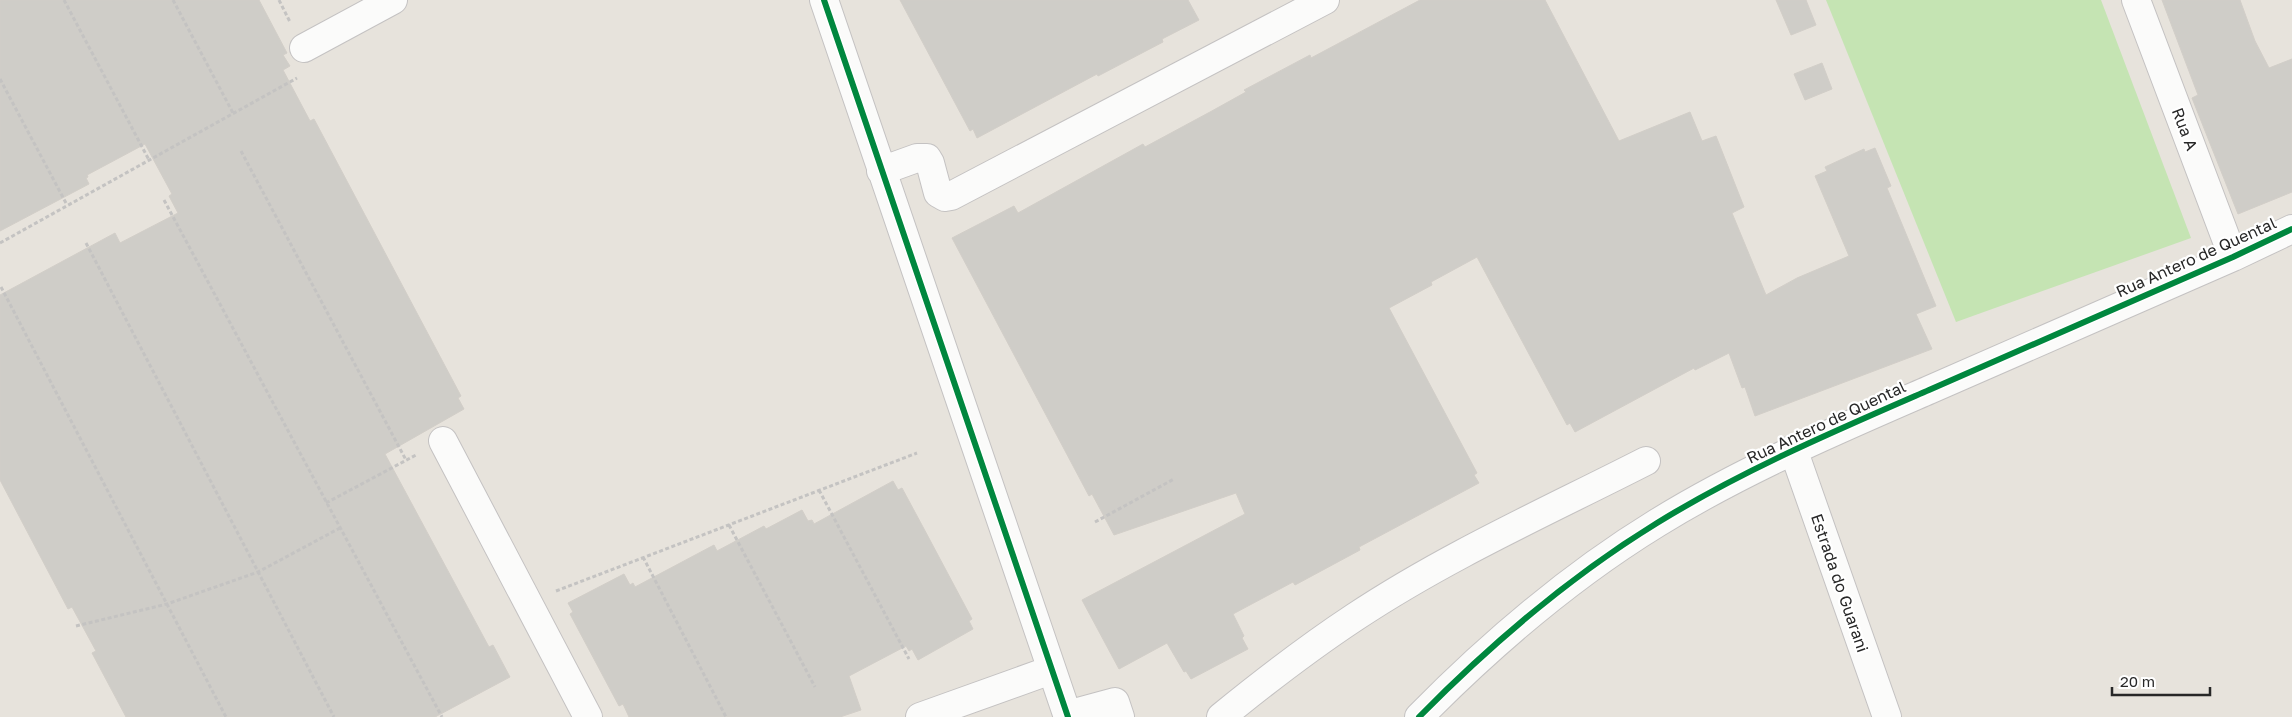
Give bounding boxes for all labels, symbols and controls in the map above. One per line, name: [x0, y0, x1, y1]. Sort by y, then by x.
street label: Rua A: [2168, 105, 2202, 153]
street label: Rua Antero de Quental: [2113, 213, 2279, 301]
street label: Rua Antero de Quental: [1743, 376, 1909, 468]
street label: Estrada do Guarani: [1807, 511, 1873, 655]
scale bar: [2112, 664, 2210, 696]
text: 20 m: [2120, 672, 2155, 690]

